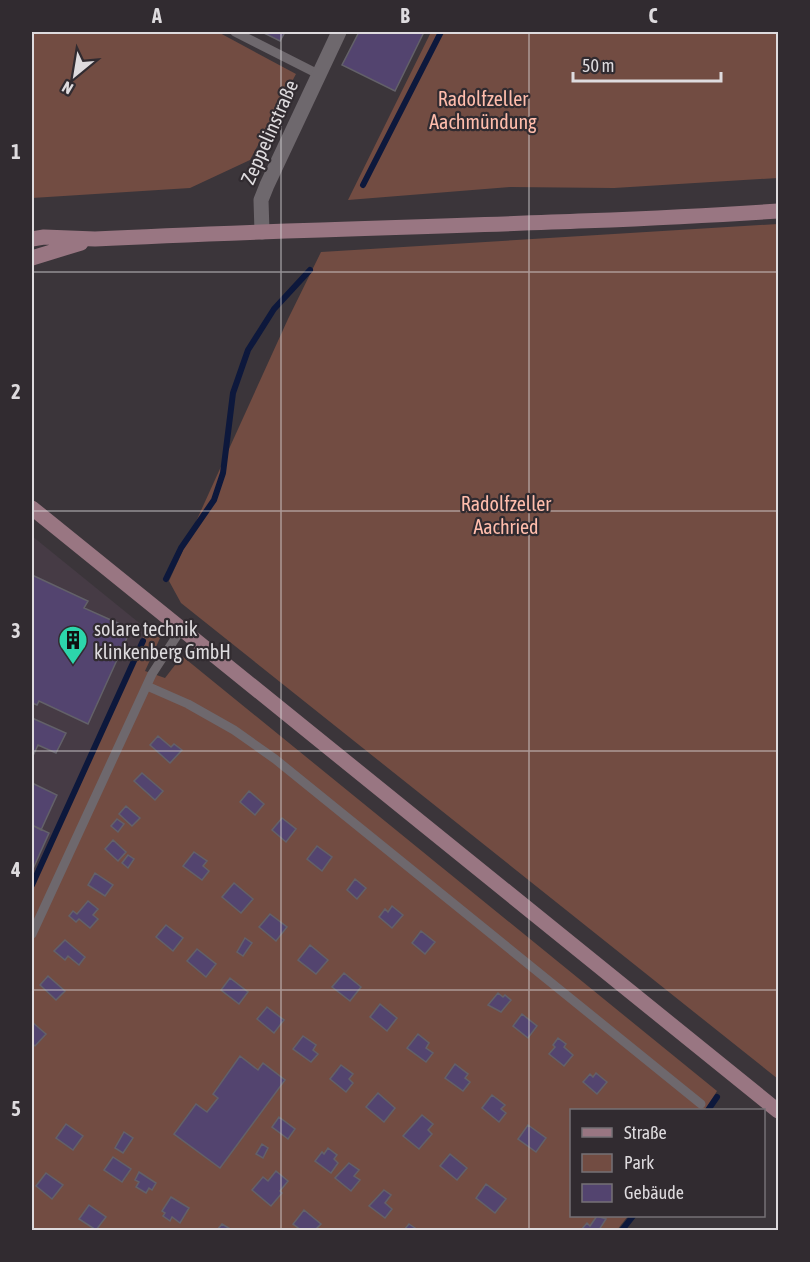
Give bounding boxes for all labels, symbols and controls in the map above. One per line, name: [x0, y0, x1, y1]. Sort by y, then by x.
text: A: [151, 4, 162, 27]
text: B: [400, 4, 410, 27]
text: C: [649, 4, 658, 27]
north arrow: [45, 45, 105, 105]
scale bar: [573, 45, 722, 83]
text: 50 m: [582, 55, 614, 76]
street label: Zeppelinstraße: [236, 76, 302, 188]
text: N: [59, 78, 76, 98]
park label: Radolfzeller Aachmündung: [429, 87, 537, 133]
text: 1: [11, 140, 21, 163]
text: 2: [11, 380, 21, 403]
park label: Radolfzeller Aachried: [461, 492, 552, 538]
place label: solare technik klinkenberg GmbH: [94, 617, 231, 663]
text: 3: [11, 619, 21, 642]
building icon: solare technik klinkenberg GmbH: [57, 624, 89, 666]
text: 4: [10, 858, 21, 881]
text: 5: [11, 1097, 21, 1120]
legend: [570, 1109, 765, 1217]
text: Straße: [624, 1122, 667, 1143]
text: Park: [624, 1152, 654, 1173]
text: Gebäude: [624, 1182, 684, 1203]

